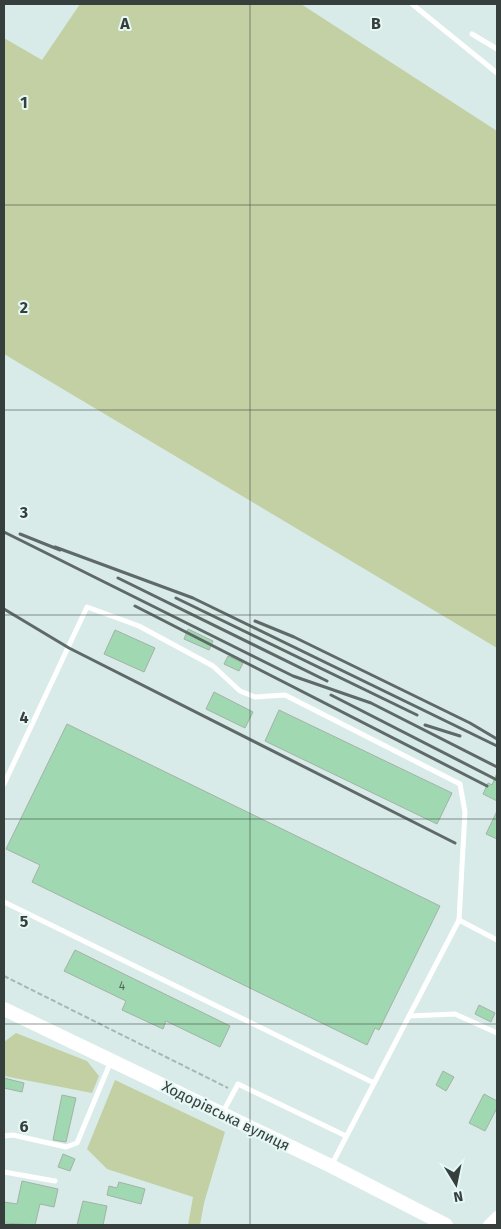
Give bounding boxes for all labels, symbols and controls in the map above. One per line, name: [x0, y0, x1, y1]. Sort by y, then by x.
text: A: [119, 14, 130, 33]
text: B: [371, 14, 381, 33]
text: 1: [20, 93, 28, 112]
text: 2: [20, 298, 28, 317]
text: 3: [19, 503, 28, 522]
text: 4: [19, 708, 29, 727]
text: 5: [20, 912, 29, 931]
house number: 4: [119, 979, 126, 993]
street label: Ходорівська вулиця: [159, 1077, 293, 1155]
text: 6: [19, 1117, 29, 1136]
north arrow: [431, 1159, 481, 1209]
text: N: [452, 1187, 464, 1205]

